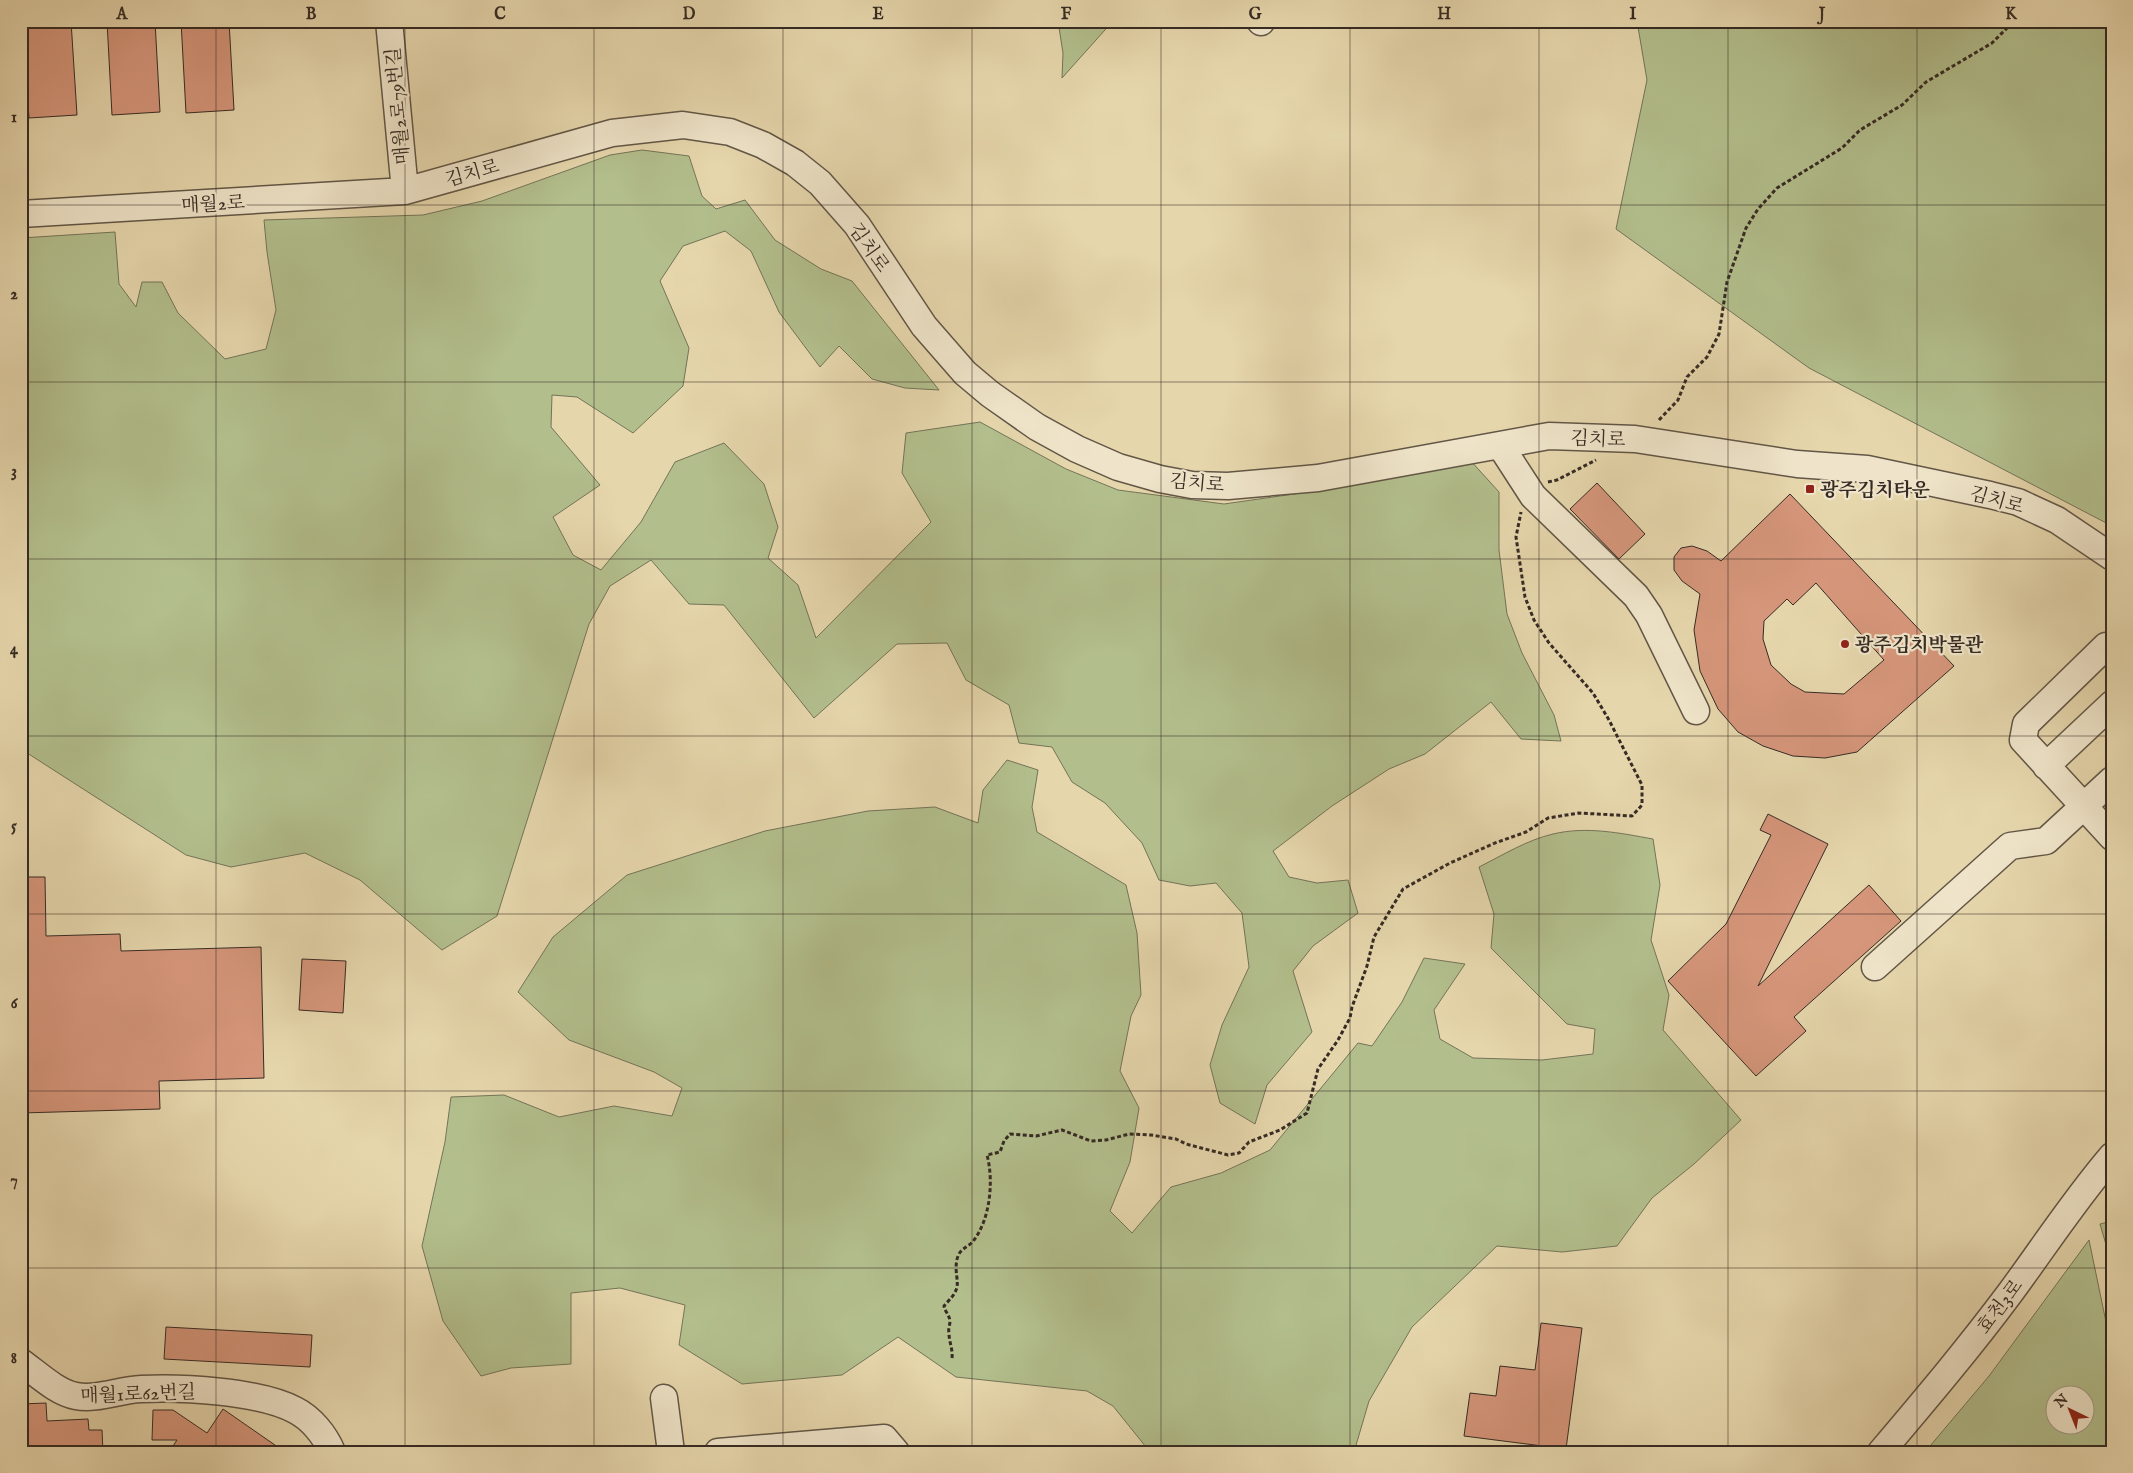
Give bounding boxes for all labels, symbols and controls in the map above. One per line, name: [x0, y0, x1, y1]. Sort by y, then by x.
text: A: [116, 5, 129, 25]
text: B: [306, 5, 317, 25]
text: C: [494, 5, 506, 25]
text: D: [683, 5, 696, 25]
text: E: [872, 5, 884, 25]
text: F: [1061, 5, 1072, 25]
text: G: [1249, 5, 1262, 25]
text: H: [1437, 5, 1451, 25]
text: I: [1630, 5, 1637, 25]
text: J: [1817, 5, 1826, 25]
text: K: [2005, 5, 2018, 25]
street label: 매월2로79번길: [382, 46, 416, 166]
text: 1: [11, 108, 17, 128]
street label: 김치로: [443, 155, 502, 193]
street label: 매월2로: [181, 191, 246, 219]
street label: 김치로: [843, 219, 894, 278]
text: 2: [10, 285, 18, 305]
street label: 김치로: [1570, 427, 1626, 453]
text: 3: [11, 462, 17, 482]
street label: 김치로: [1168, 470, 1225, 498]
place label: 광주김치타운: [1820, 479, 1930, 503]
street label: 김치로: [1967, 482, 2026, 520]
marker: 광주김치타운: [1804, 483, 1816, 495]
place label: 광주김치박물관: [1855, 634, 1984, 658]
marker: 광주김치박물관: [1839, 638, 1851, 650]
text: 4: [10, 640, 19, 660]
text: 5: [11, 817, 17, 837]
text: 6: [11, 994, 19, 1014]
text: 7: [10, 1171, 18, 1191]
street label: 효천3로: [1972, 1275, 2029, 1339]
text: 8: [11, 1349, 17, 1369]
street label: 매월1로62번길: [80, 1381, 196, 1409]
north arrow: [2046, 1386, 2096, 1436]
text: N: [2051, 1391, 2072, 1413]

